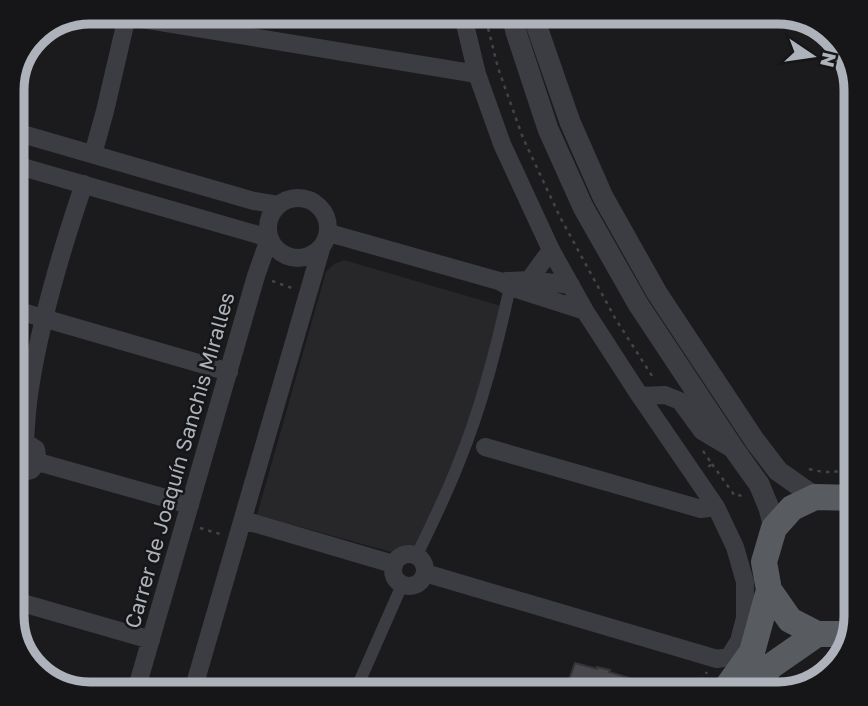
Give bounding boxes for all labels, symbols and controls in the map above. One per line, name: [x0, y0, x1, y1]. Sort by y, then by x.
north arrow: [777, 21, 847, 91]
text: N: [816, 50, 842, 70]
street label: Carrer de Joaquín Sanchis Miralles: [118, 289, 240, 631]

